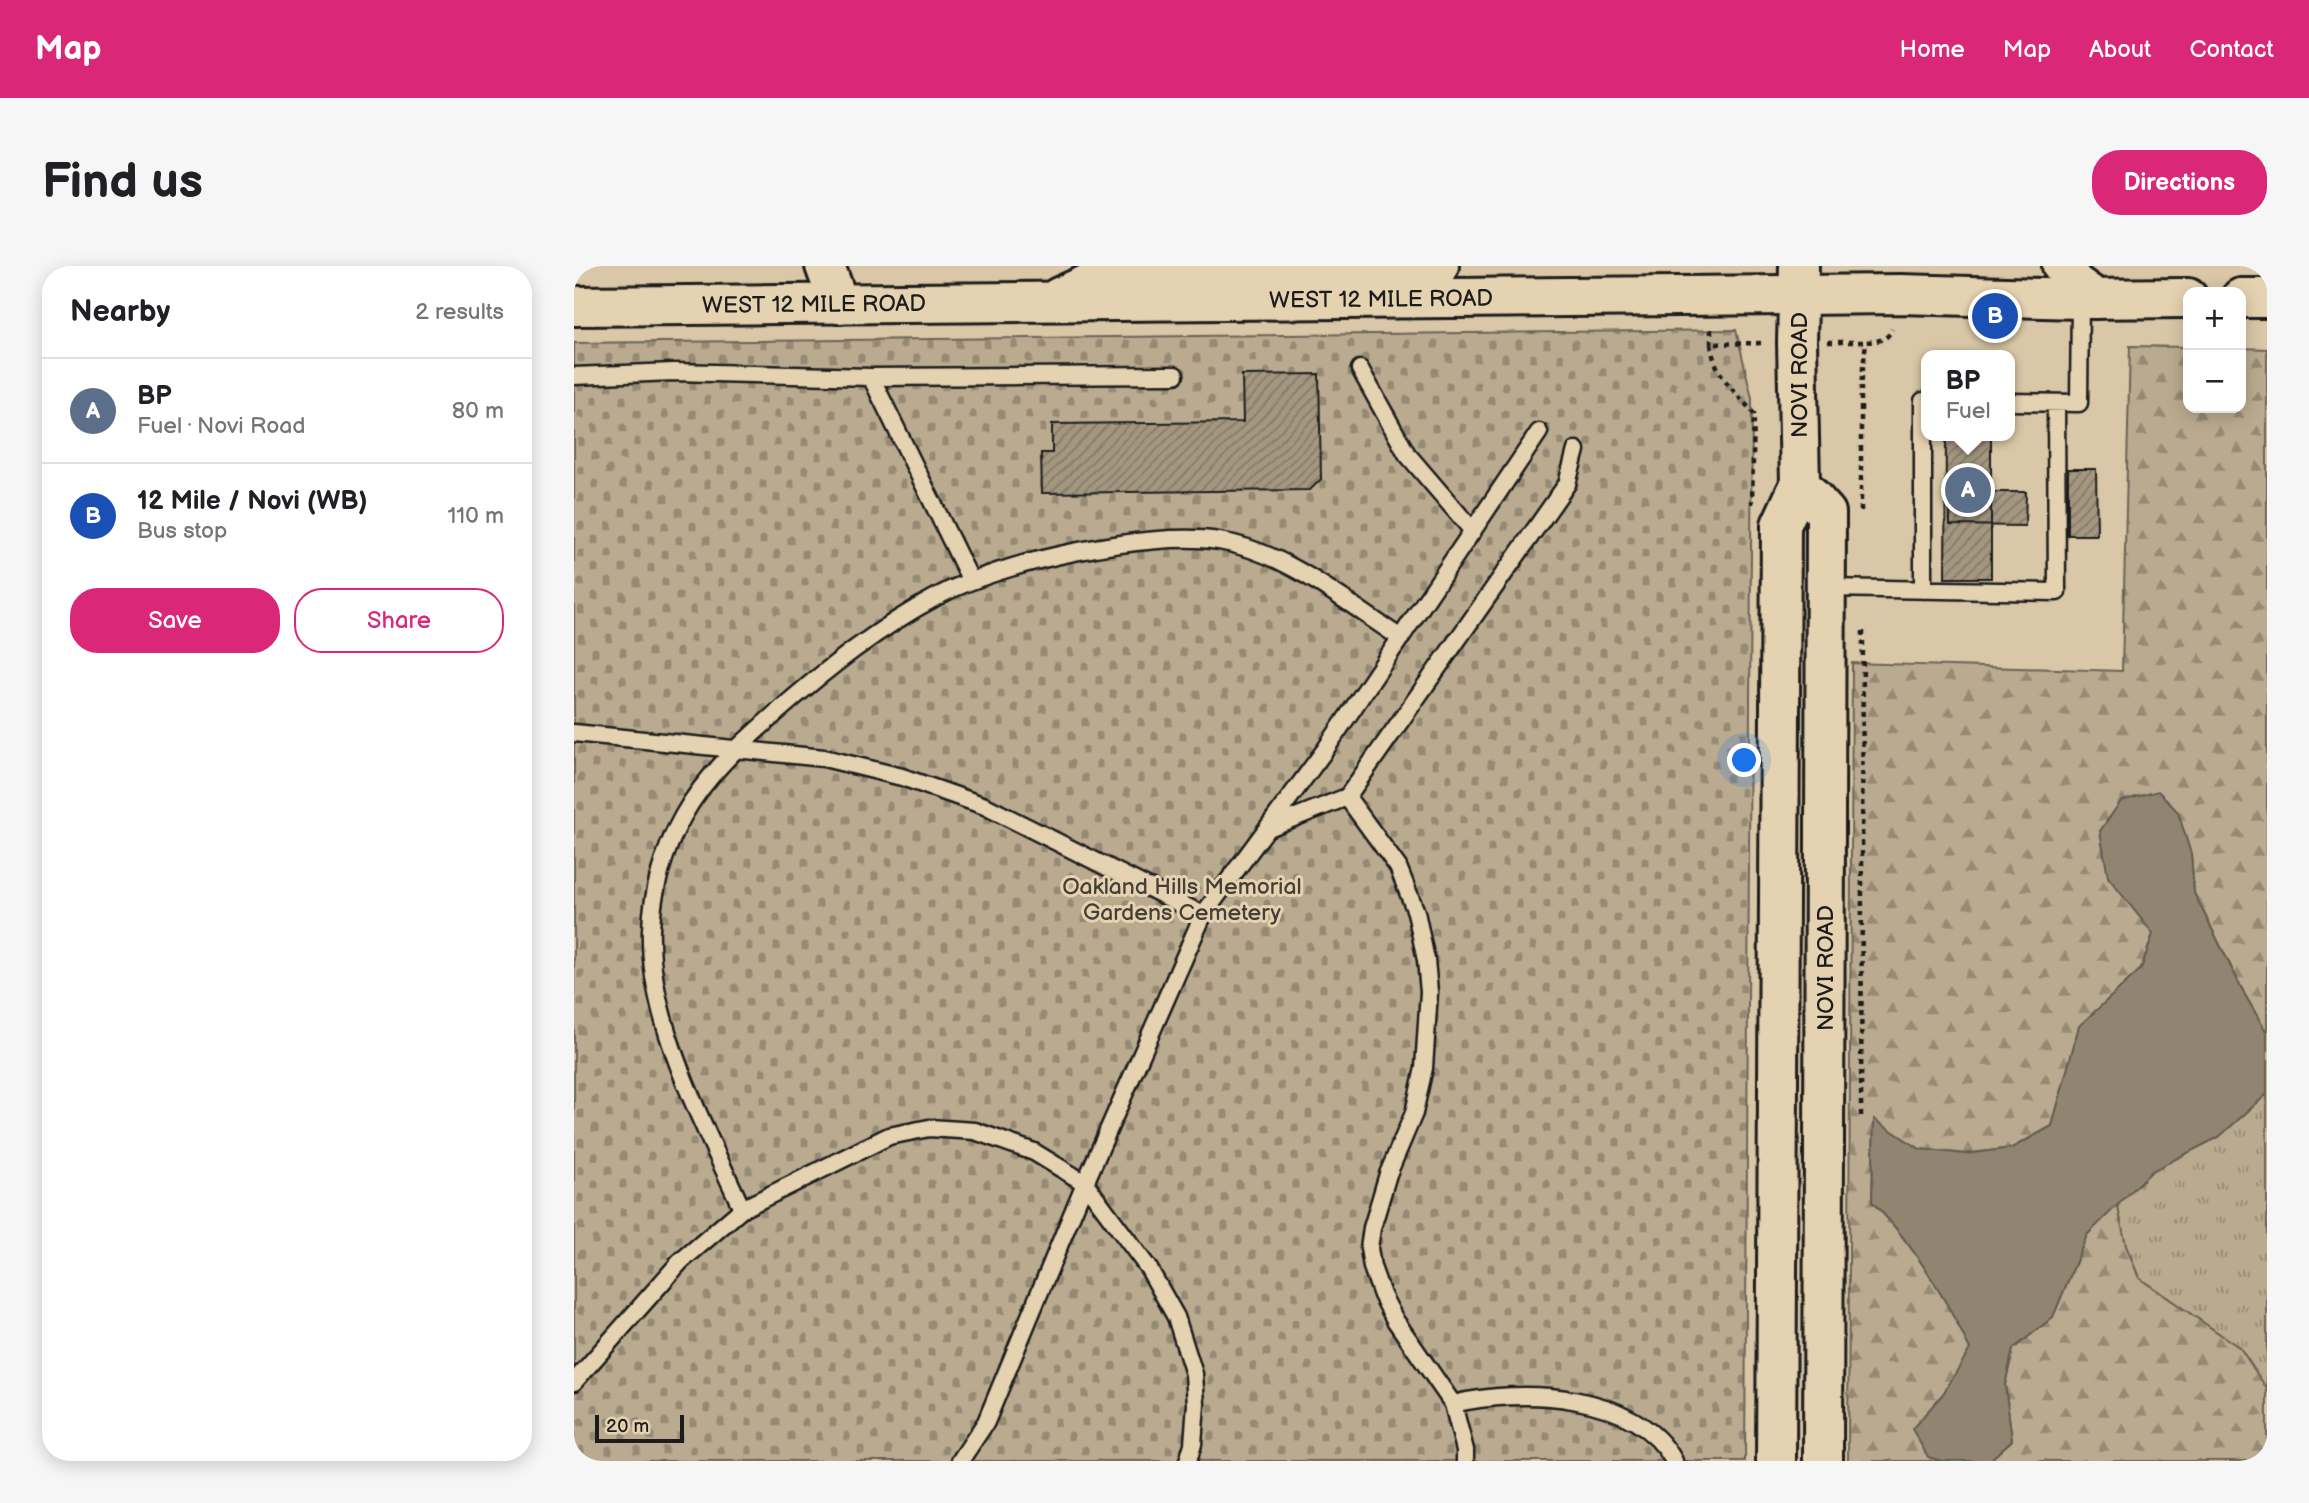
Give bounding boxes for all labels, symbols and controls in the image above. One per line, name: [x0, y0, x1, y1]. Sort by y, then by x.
text: Map: [35, 29, 101, 69]
text: Home: [1900, 35, 1965, 64]
text: Map: [2003, 35, 2051, 64]
text: About: [2089, 35, 2151, 64]
text: Contact: [2189, 35, 2274, 64]
button: Directions: [2092, 150, 2267, 215]
text: Find us: [42, 153, 203, 212]
street label: WEST 12 MILE ROAD: [1269, 285, 1493, 315]
map controls: [2183, 287, 2246, 413]
button: +: [2183, 287, 2246, 350]
street label: WEST 12 MILE ROAD: [702, 290, 926, 320]
pin: B: [1972, 290, 2018, 342]
text: Nearby: [70, 294, 170, 330]
text: 2 results: [415, 298, 504, 326]
street label: NOVI ROAD: [1786, 312, 1814, 438]
popup: [1921, 350, 2015, 441]
button: −: [2183, 350, 2246, 413]
text: BP: [1945, 366, 1980, 397]
text: BP: [137, 381, 172, 412]
text: A: [86, 397, 100, 425]
text: 80 m: [452, 397, 504, 425]
text: Fuel: [1945, 397, 1991, 425]
text: Fuel · Novi Road: [137, 412, 306, 440]
pin: A: [1945, 464, 1991, 516]
text: 12 Mile / Novi (WB): [137, 486, 368, 517]
text: B: [85, 502, 101, 530]
text: 110 m: [447, 502, 504, 530]
text: Bus stop: [137, 517, 227, 545]
button: Save: [70, 588, 280, 653]
button: Share: [294, 588, 504, 653]
your location: [1727, 743, 1761, 777]
park label: Oakland Hills Memorial Gardens Cemetery: [1062, 873, 1302, 927]
street label: NOVI ROAD: [1812, 905, 1840, 1031]
scale bar: [595, 1412, 684, 1444]
text: 20 m: [606, 1415, 649, 1438]

